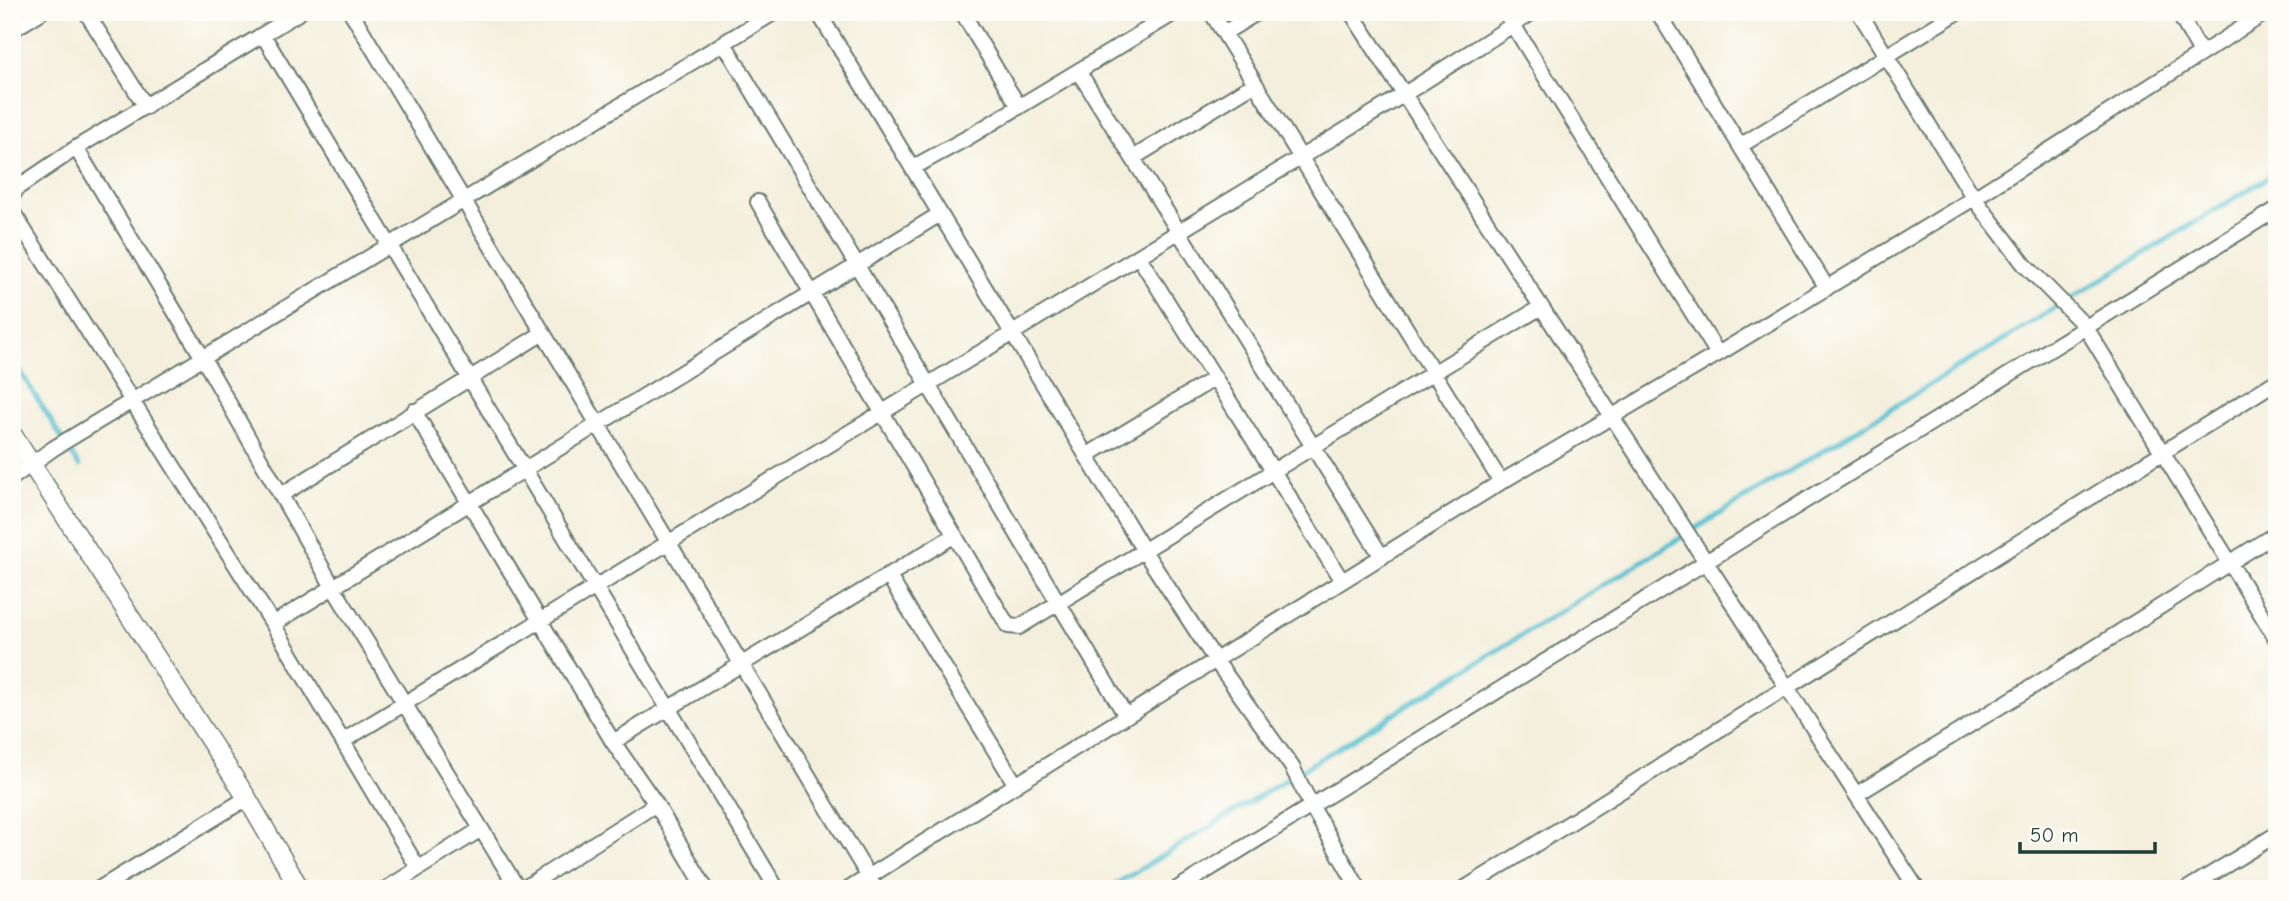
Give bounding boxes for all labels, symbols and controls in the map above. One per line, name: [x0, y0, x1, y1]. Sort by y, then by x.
scale bar: [2020, 810, 2154, 854]
text: 50 m: [2030, 823, 2079, 847]

